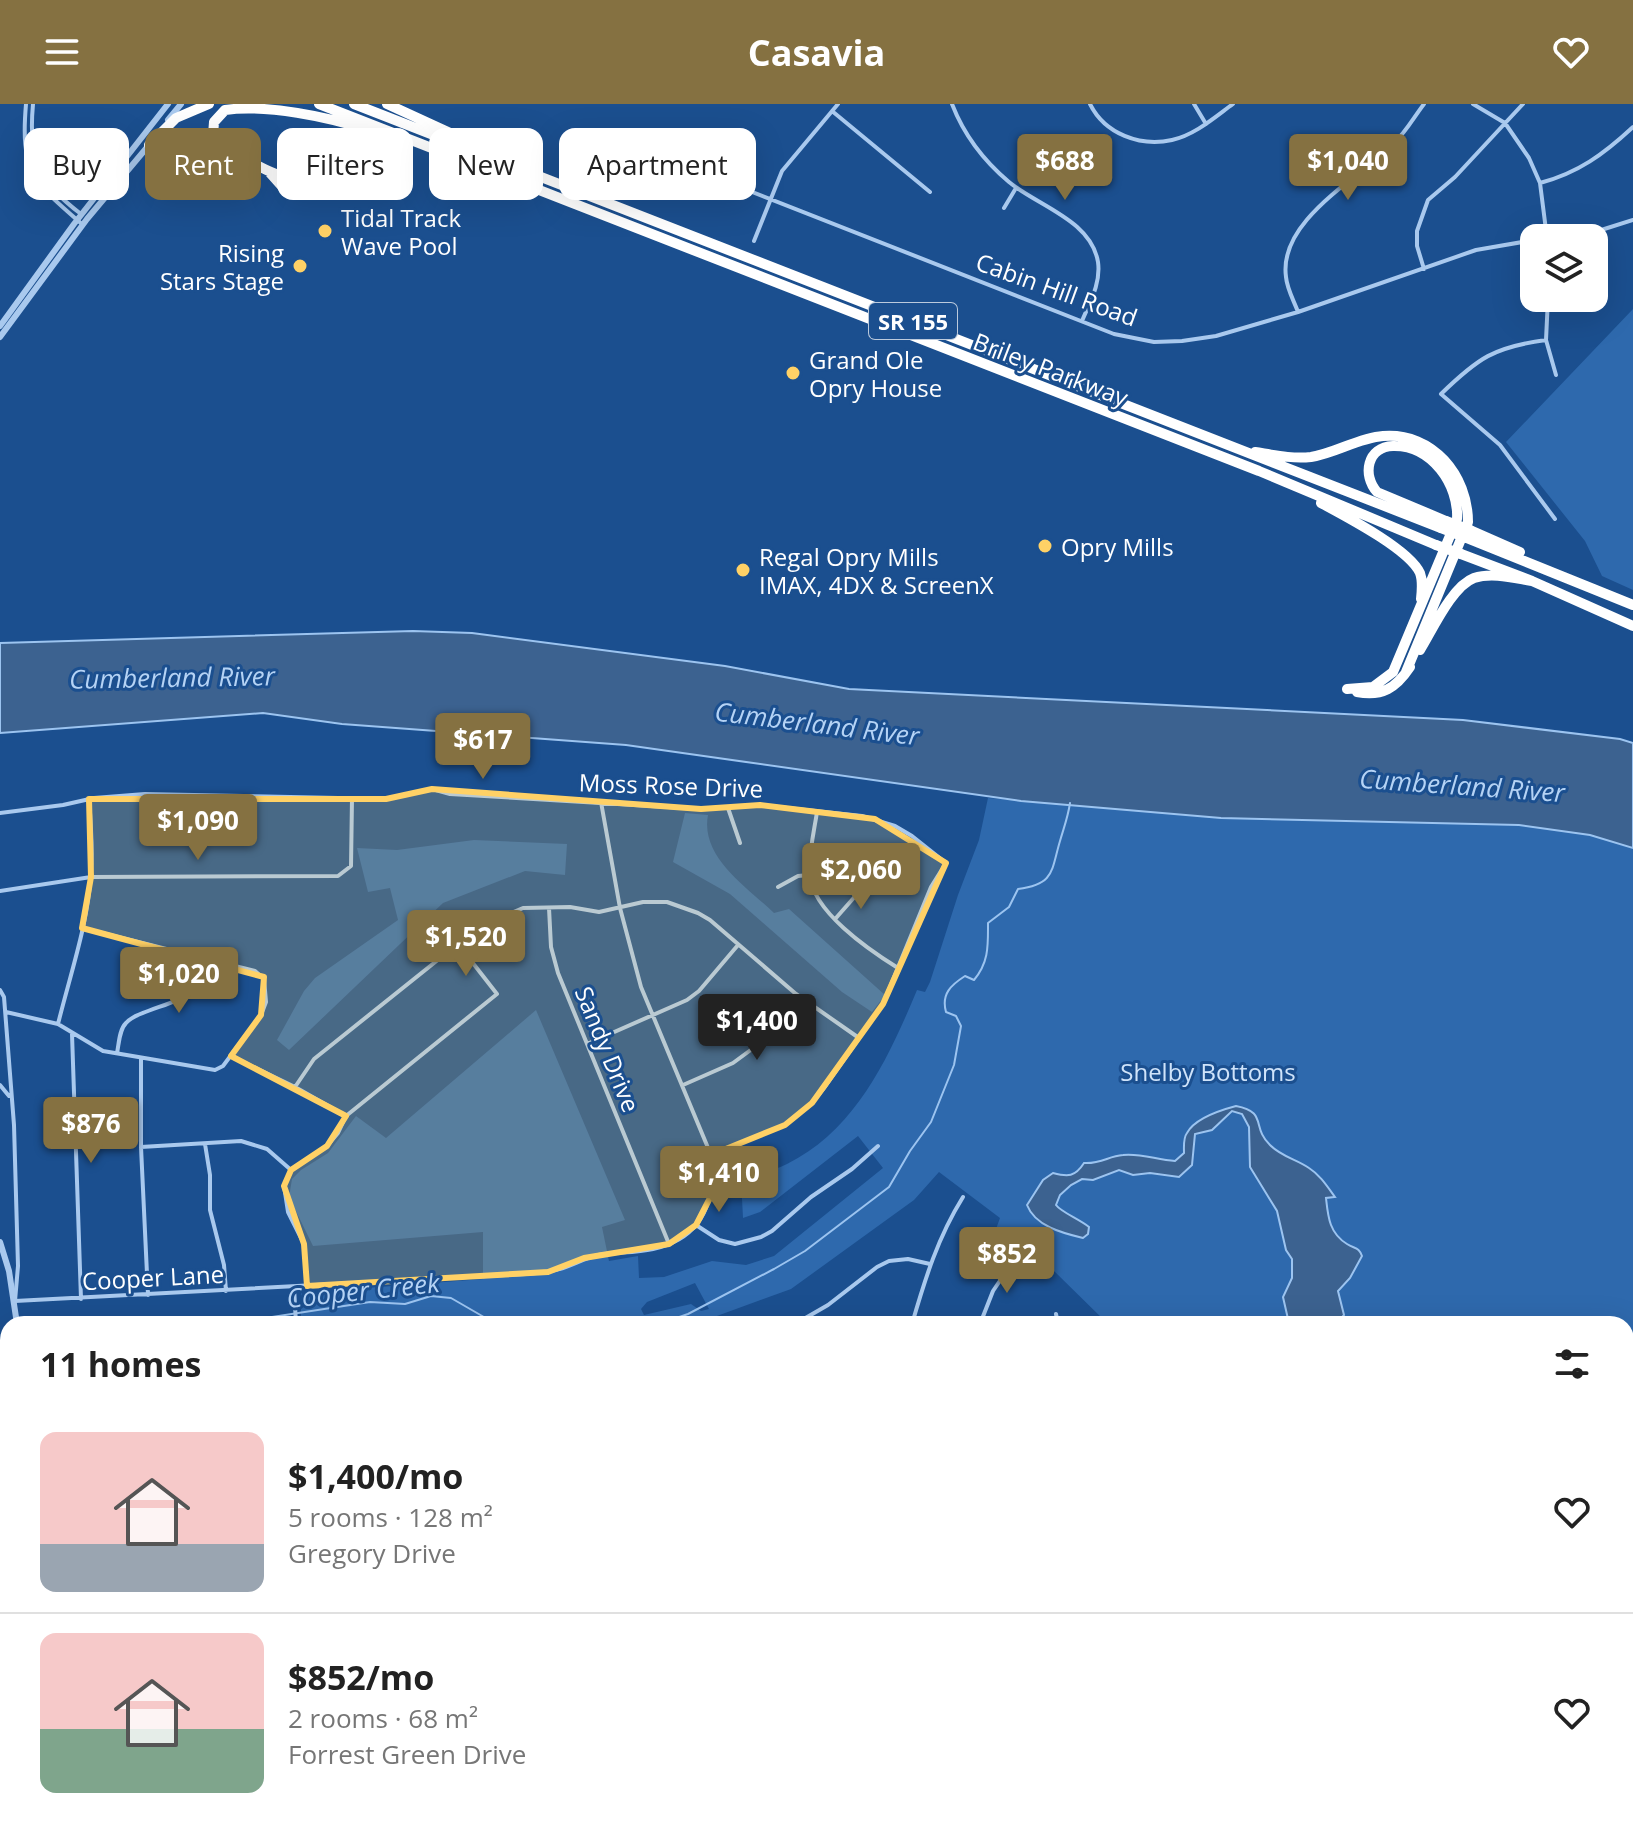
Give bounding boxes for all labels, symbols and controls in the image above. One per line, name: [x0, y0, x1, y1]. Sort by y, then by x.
text: Casavia: [748, 28, 885, 77]
icon: menu: [40, 30, 84, 74]
icon: heart: [1549, 30, 1593, 74]
chip: Buy: [24, 128, 129, 200]
chip: Rent: [145, 128, 261, 200]
chip: Filters: [277, 128, 413, 200]
chip: New: [429, 128, 543, 200]
chip: Apartment: [559, 128, 756, 200]
pin: $688: [1018, 134, 1112, 202]
pin: $1,040: [1283, 134, 1413, 202]
text: $688: [1035, 142, 1095, 178]
text: $1,040: [1307, 142, 1389, 178]
place label: Tidal Track Wave Pool: [341, 201, 461, 262]
marker: Tidal Track Wave Pool: [316, 222, 334, 240]
map controls: [1520, 224, 1608, 312]
button: layers: [1520, 224, 1608, 312]
place label: Rising Stars Stage: [160, 236, 284, 297]
street label: Cabin Hill Road: [972, 245, 1142, 333]
marker: Rising Stars Stage: [291, 257, 309, 275]
road number: SR 155: [869, 303, 957, 339]
street label: Briley Parkway: [969, 324, 1134, 414]
place label: Grand Ole Opry House: [809, 343, 942, 404]
marker: Grand Ole Opry House: [784, 364, 802, 382]
place label: Opry Mills: [1061, 530, 1174, 563]
marker: Opry Mills: [1036, 537, 1054, 555]
place label: Regal Opry Mills IMAX, 4DX & ScreenX: [759, 540, 994, 601]
marker: Regal Opry Mills IMAX, 4DX & ScreenX: [734, 561, 752, 579]
water label: Cumberland River: [69, 657, 277, 697]
water label: Cumberland River: [713, 693, 923, 754]
pin: $617: [436, 713, 530, 781]
text: $617: [453, 721, 513, 757]
water label: Cumberland River: [1358, 760, 1568, 810]
street label: Moss Rose Drive: [578, 765, 764, 805]
pin: $1,090: [133, 794, 263, 862]
text: $1,090: [157, 802, 239, 838]
pin: $2,060: [796, 843, 926, 911]
text: $2,060: [820, 851, 902, 887]
pin: $1,520: [401, 910, 531, 978]
text: $1,520: [425, 918, 507, 954]
pin: $1,020: [114, 947, 244, 1015]
text: $1,020: [138, 955, 220, 991]
street label: Sandy Drive: [568, 981, 648, 1117]
pin: $1,400: [692, 994, 822, 1062]
text: $1,400: [716, 1002, 798, 1038]
park label: Shelby Bottoms: [1120, 1055, 1296, 1088]
pin: $876: [44, 1097, 138, 1165]
text: $876: [61, 1105, 121, 1141]
pin: $1,410: [654, 1146, 784, 1214]
text: $1,410: [678, 1154, 760, 1190]
pin: $852: [960, 1227, 1054, 1295]
text: $852: [977, 1235, 1037, 1271]
street label: Cooper Lane: [81, 1257, 225, 1297]
water label: Cooper Creek: [285, 1264, 443, 1316]
text: 11 homes: [40, 1341, 201, 1387]
icon: filters: [1550, 1342, 1594, 1386]
text: $1,400/mo: [288, 1453, 463, 1499]
icon: home: [104, 1464, 200, 1560]
icon: heart: [1550, 1490, 1594, 1534]
text: 5 rooms · 128 m²: [288, 1499, 493, 1535]
text: Gregory Drive: [288, 1535, 456, 1571]
text: $852/mo: [288, 1654, 434, 1700]
icon: home: [104, 1665, 200, 1761]
icon: heart: [1550, 1691, 1594, 1735]
text: 2 rooms · 68 m²: [288, 1700, 478, 1736]
text: Forrest Green Drive: [288, 1736, 526, 1772]

